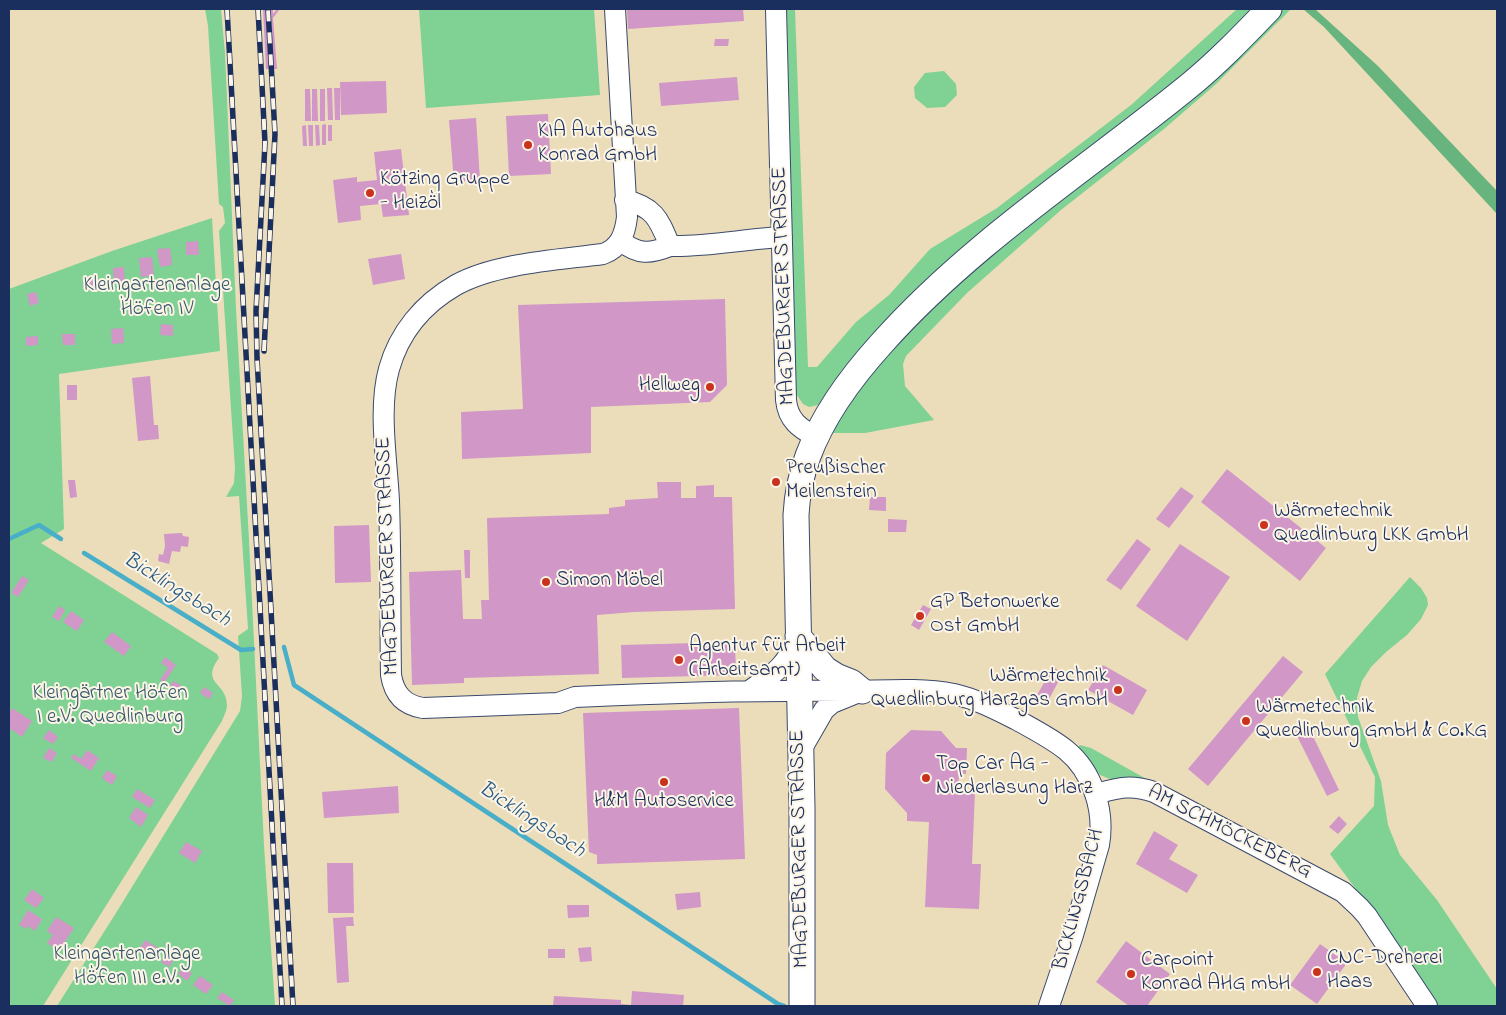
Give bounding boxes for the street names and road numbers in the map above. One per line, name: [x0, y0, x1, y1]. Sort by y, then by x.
street label: MAGDEBURGER STRASSE: [768, 166, 802, 406]
street label: MAGDEBURGER STRASSE: [372, 436, 406, 676]
street label: MAGDEBURGER STRASSE: [786, 729, 816, 969]
street label: AM SCHMÖCKEBERG: [1143, 781, 1315, 885]
street label: BICKLINGSBACH: [1049, 827, 1111, 973]

